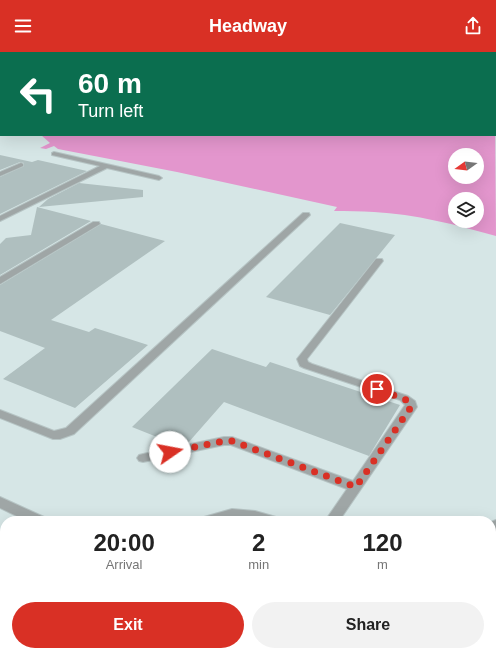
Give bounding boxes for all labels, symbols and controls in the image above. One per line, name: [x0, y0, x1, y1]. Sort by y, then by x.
icon: menu: [12, 15, 34, 37]
icon: share: [462, 15, 484, 37]
text: Headway: [209, 16, 287, 36]
icon: left: [12, 68, 64, 120]
text: 60 m: [78, 68, 142, 99]
text: Turn left: [78, 101, 143, 121]
north arrow: [448, 148, 484, 184]
map controls: [448, 148, 484, 228]
button: layers: [448, 192, 484, 228]
pin: [360, 372, 394, 406]
icon: arrive: [366, 378, 388, 400]
position arrow: [149, 431, 191, 473]
text: 20:00: [93, 529, 155, 556]
text: 2: [252, 529, 265, 556]
text: 120: [363, 529, 403, 556]
text: Arrival: [106, 557, 143, 572]
text: min: [248, 557, 269, 572]
text: m: [377, 557, 388, 572]
button: Exit: [12, 602, 244, 648]
button: Share: [252, 602, 484, 648]

